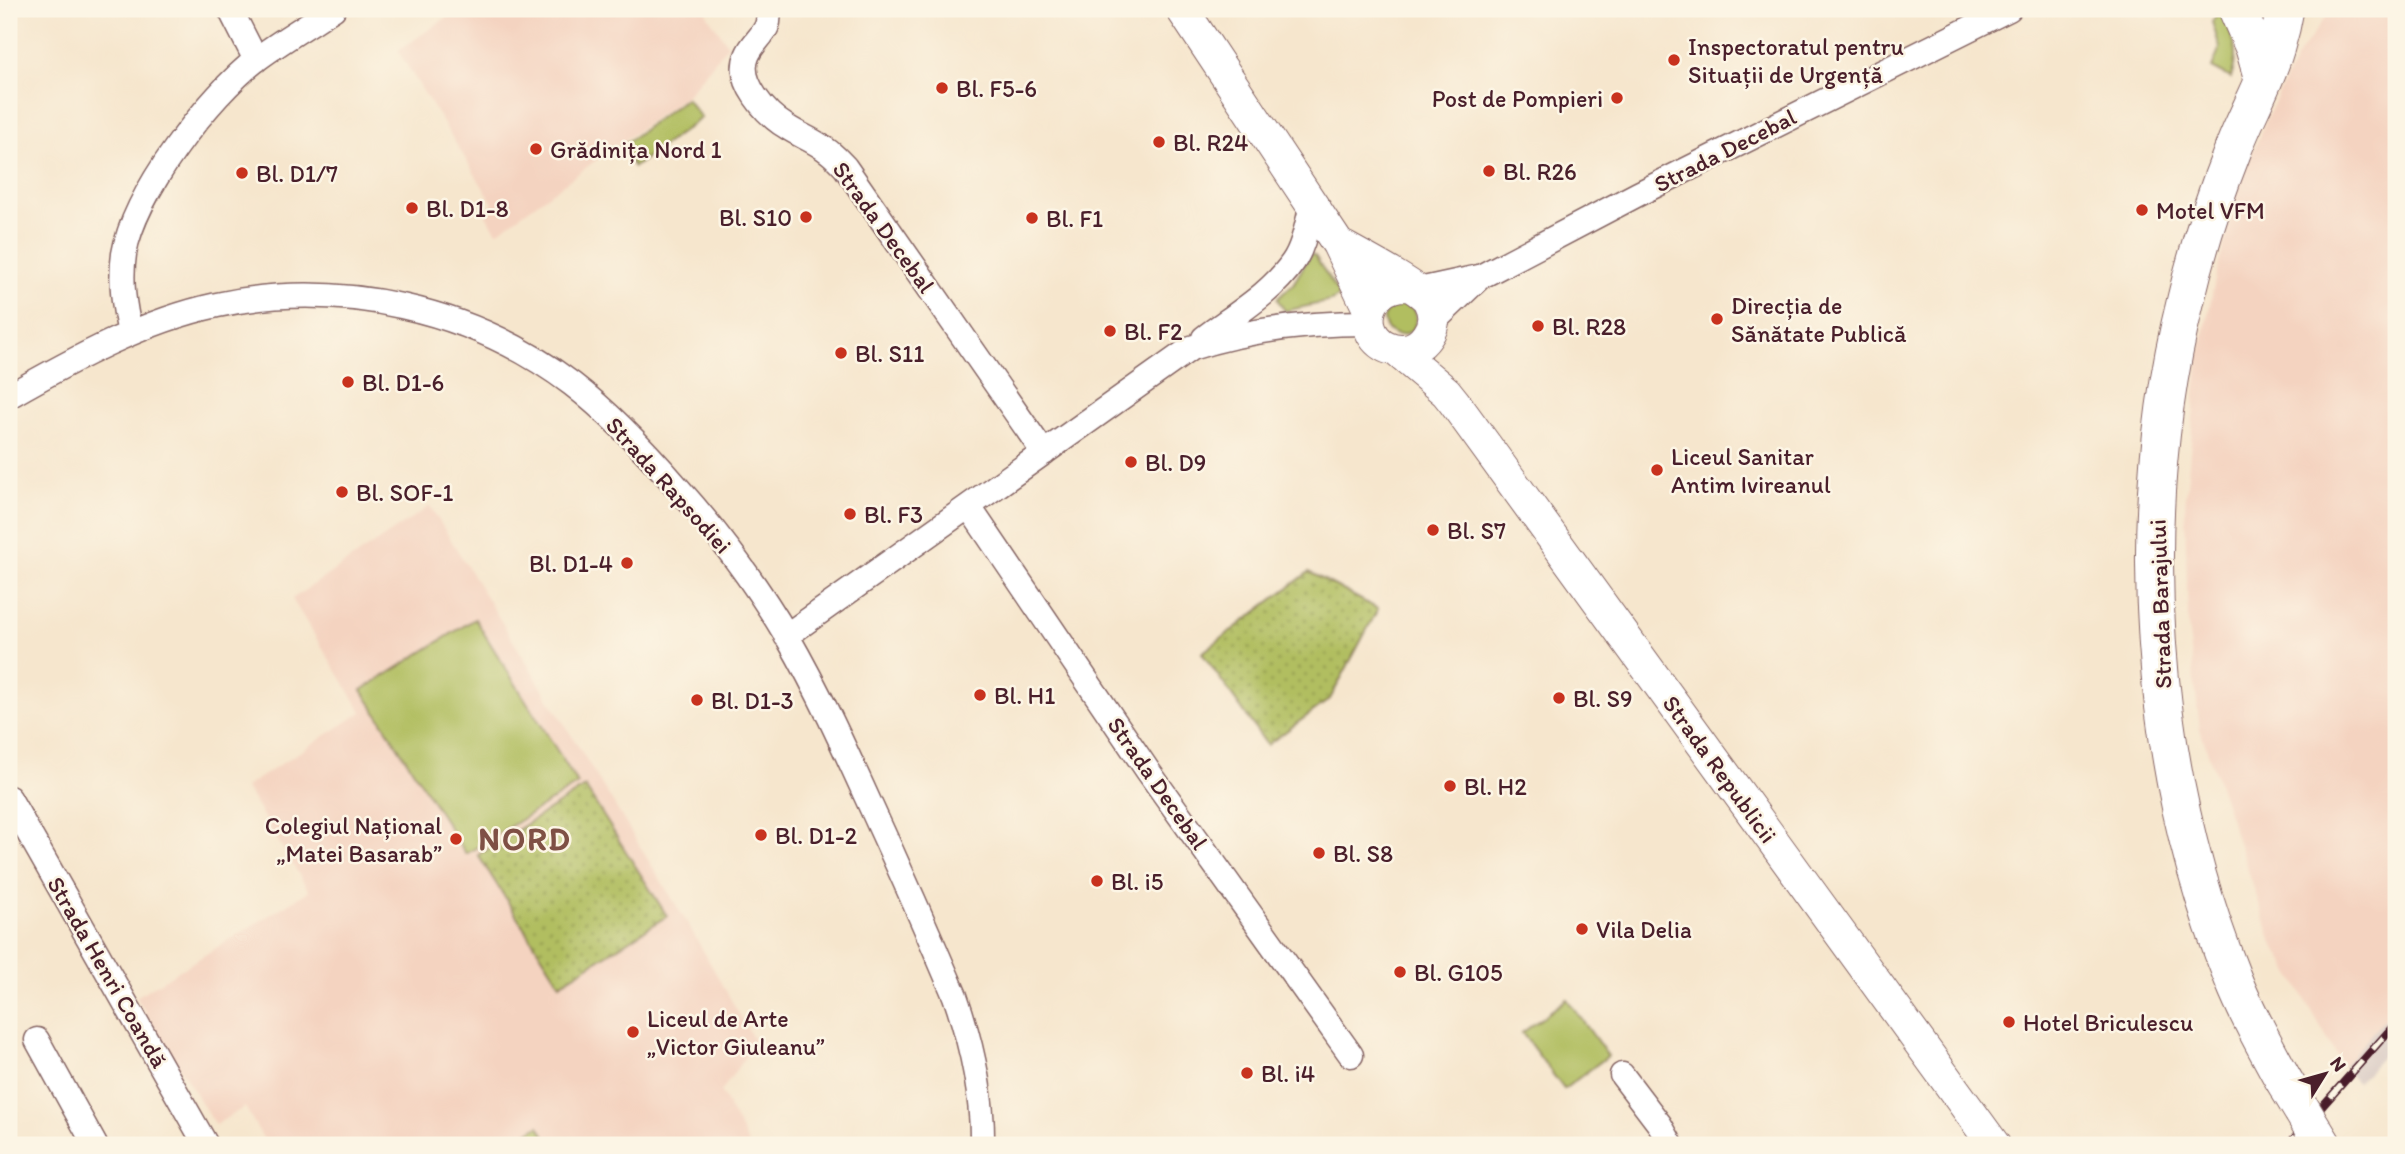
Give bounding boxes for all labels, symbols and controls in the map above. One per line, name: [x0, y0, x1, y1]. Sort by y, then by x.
place label: Inspectoratul pentru Situații de Urgență: [1688, 32, 1904, 89]
marker: Inspectoratul pentru Situații de Urgență: [1666, 52, 1682, 68]
place label: Bl. F5-6: [956, 74, 1037, 103]
marker: Bl. F5-6: [934, 80, 950, 96]
place label: Post de Pompieri: [1432, 84, 1603, 113]
marker: Post de Pompieri: [1609, 90, 1625, 106]
street label: Strada Decebal: [1649, 102, 1801, 198]
place label: Bl. R24: [1173, 128, 1249, 157]
marker: Bl. R24: [1151, 134, 1167, 150]
place label: Grădinița Nord 1: [550, 135, 722, 164]
marker: Grădinița Nord 1: [528, 141, 544, 157]
street label: Strada Decebal: [827, 156, 942, 299]
place label: Bl. R26: [1503, 157, 1577, 186]
place label: Bl. D1/7: [256, 159, 338, 188]
marker: Bl. R26: [1481, 163, 1497, 179]
marker: Bl. D1/7: [234, 165, 250, 181]
place label: Bl. D1-8: [426, 194, 509, 223]
place label: Motel VFM: [2156, 196, 2265, 225]
marker: Bl. D1-8: [404, 200, 420, 216]
marker: Motel VFM: [2134, 202, 2150, 218]
place label: Bl. S10: [719, 203, 792, 232]
place label: Bl. F1: [1046, 204, 1103, 233]
marker: Bl. S10: [798, 209, 814, 225]
marker: Bl. F1: [1024, 210, 1040, 226]
place label: Direcția de Sănătate Publică: [1731, 291, 1907, 348]
marker: Direcția de Sănătate Publică: [1709, 311, 1725, 327]
place label: Bl. R28: [1552, 312, 1626, 341]
place label: Bl. F2: [1124, 317, 1183, 346]
marker: Bl. R28: [1530, 318, 1546, 334]
marker: Bl. F2: [1102, 323, 1118, 339]
place label: Bl. S11: [855, 339, 924, 368]
marker: Bl. S11: [833, 345, 849, 361]
place label: Bl. D1-6: [362, 368, 444, 397]
marker: Bl. D1-6: [340, 374, 356, 390]
street label: Strada Rapsodiei: [600, 411, 738, 559]
place label: Liceul Sanitar Antim Ivireanul: [1671, 442, 1831, 499]
place label: Bl. D9: [1145, 448, 1206, 477]
marker: Bl. D9: [1123, 454, 1139, 470]
marker: Liceul Sanitar Antim Ivireanul: [1649, 462, 1665, 478]
place label: Bl. SOF-1: [356, 478, 453, 507]
marker: Bl. SOF-1: [334, 484, 350, 500]
place label: Bl. F3: [864, 500, 923, 529]
marker: Bl. F3: [842, 506, 858, 522]
place label: Bl. S7: [1447, 516, 1506, 545]
street label: Strada Barajului: [2143, 519, 2177, 689]
marker: Bl. S7: [1425, 522, 1441, 538]
place label: Bl. D1-4: [529, 549, 613, 578]
marker: Bl. D1-4: [619, 555, 635, 571]
place label: Bl. H1: [994, 681, 1055, 710]
place label: Bl. S9: [1573, 684, 1633, 713]
place label: Bl. D1-3: [711, 686, 794, 715]
marker: Bl. H1: [972, 687, 988, 703]
marker: Bl. S9: [1551, 690, 1567, 706]
street label: Strada Republicii: [1657, 690, 1783, 848]
marker: Bl. D1-3: [689, 692, 705, 708]
street label: Strada Decebal: [1102, 711, 1215, 855]
place label: Bl. H2: [1464, 772, 1527, 801]
marker: Bl. H2: [1442, 778, 1458, 794]
place label: Colegiul Național „Matei Basarab”: [265, 811, 442, 868]
district label: NORD: [478, 820, 572, 858]
place label: Bl. D1-2: [775, 821, 858, 850]
marker: Bl. D1-2: [753, 827, 769, 843]
marker: Colegiul Național „Matei Basarab”: [448, 831, 464, 847]
place label: Bl. S8: [1333, 839, 1393, 868]
marker: Bl. S8: [1311, 845, 1327, 861]
place label: Bl. i5: [1111, 867, 1163, 896]
street label: Strada Henri Coandă: [41, 871, 175, 1073]
marker: Bl. i5: [1089, 873, 1105, 889]
place label: Vila Delia: [1596, 915, 1692, 944]
marker: Vila Delia: [1574, 921, 1590, 937]
place label: Bl. G105: [1414, 958, 1503, 987]
marker: Bl. G105: [1392, 964, 1408, 980]
place label: Liceul de Arte „Victor Giuleanu”: [647, 1004, 825, 1061]
place label: Hotel Briculescu: [2023, 1008, 2193, 1037]
marker: Hotel Briculescu: [2001, 1014, 2017, 1030]
marker: Liceul de Arte „Victor Giuleanu”: [625, 1024, 641, 1040]
north arrow: [2290, 1038, 2360, 1108]
text: N: [2325, 1052, 2351, 1076]
place label: Bl. i4: [1261, 1059, 1315, 1088]
marker: Bl. i4: [1239, 1065, 1255, 1081]

